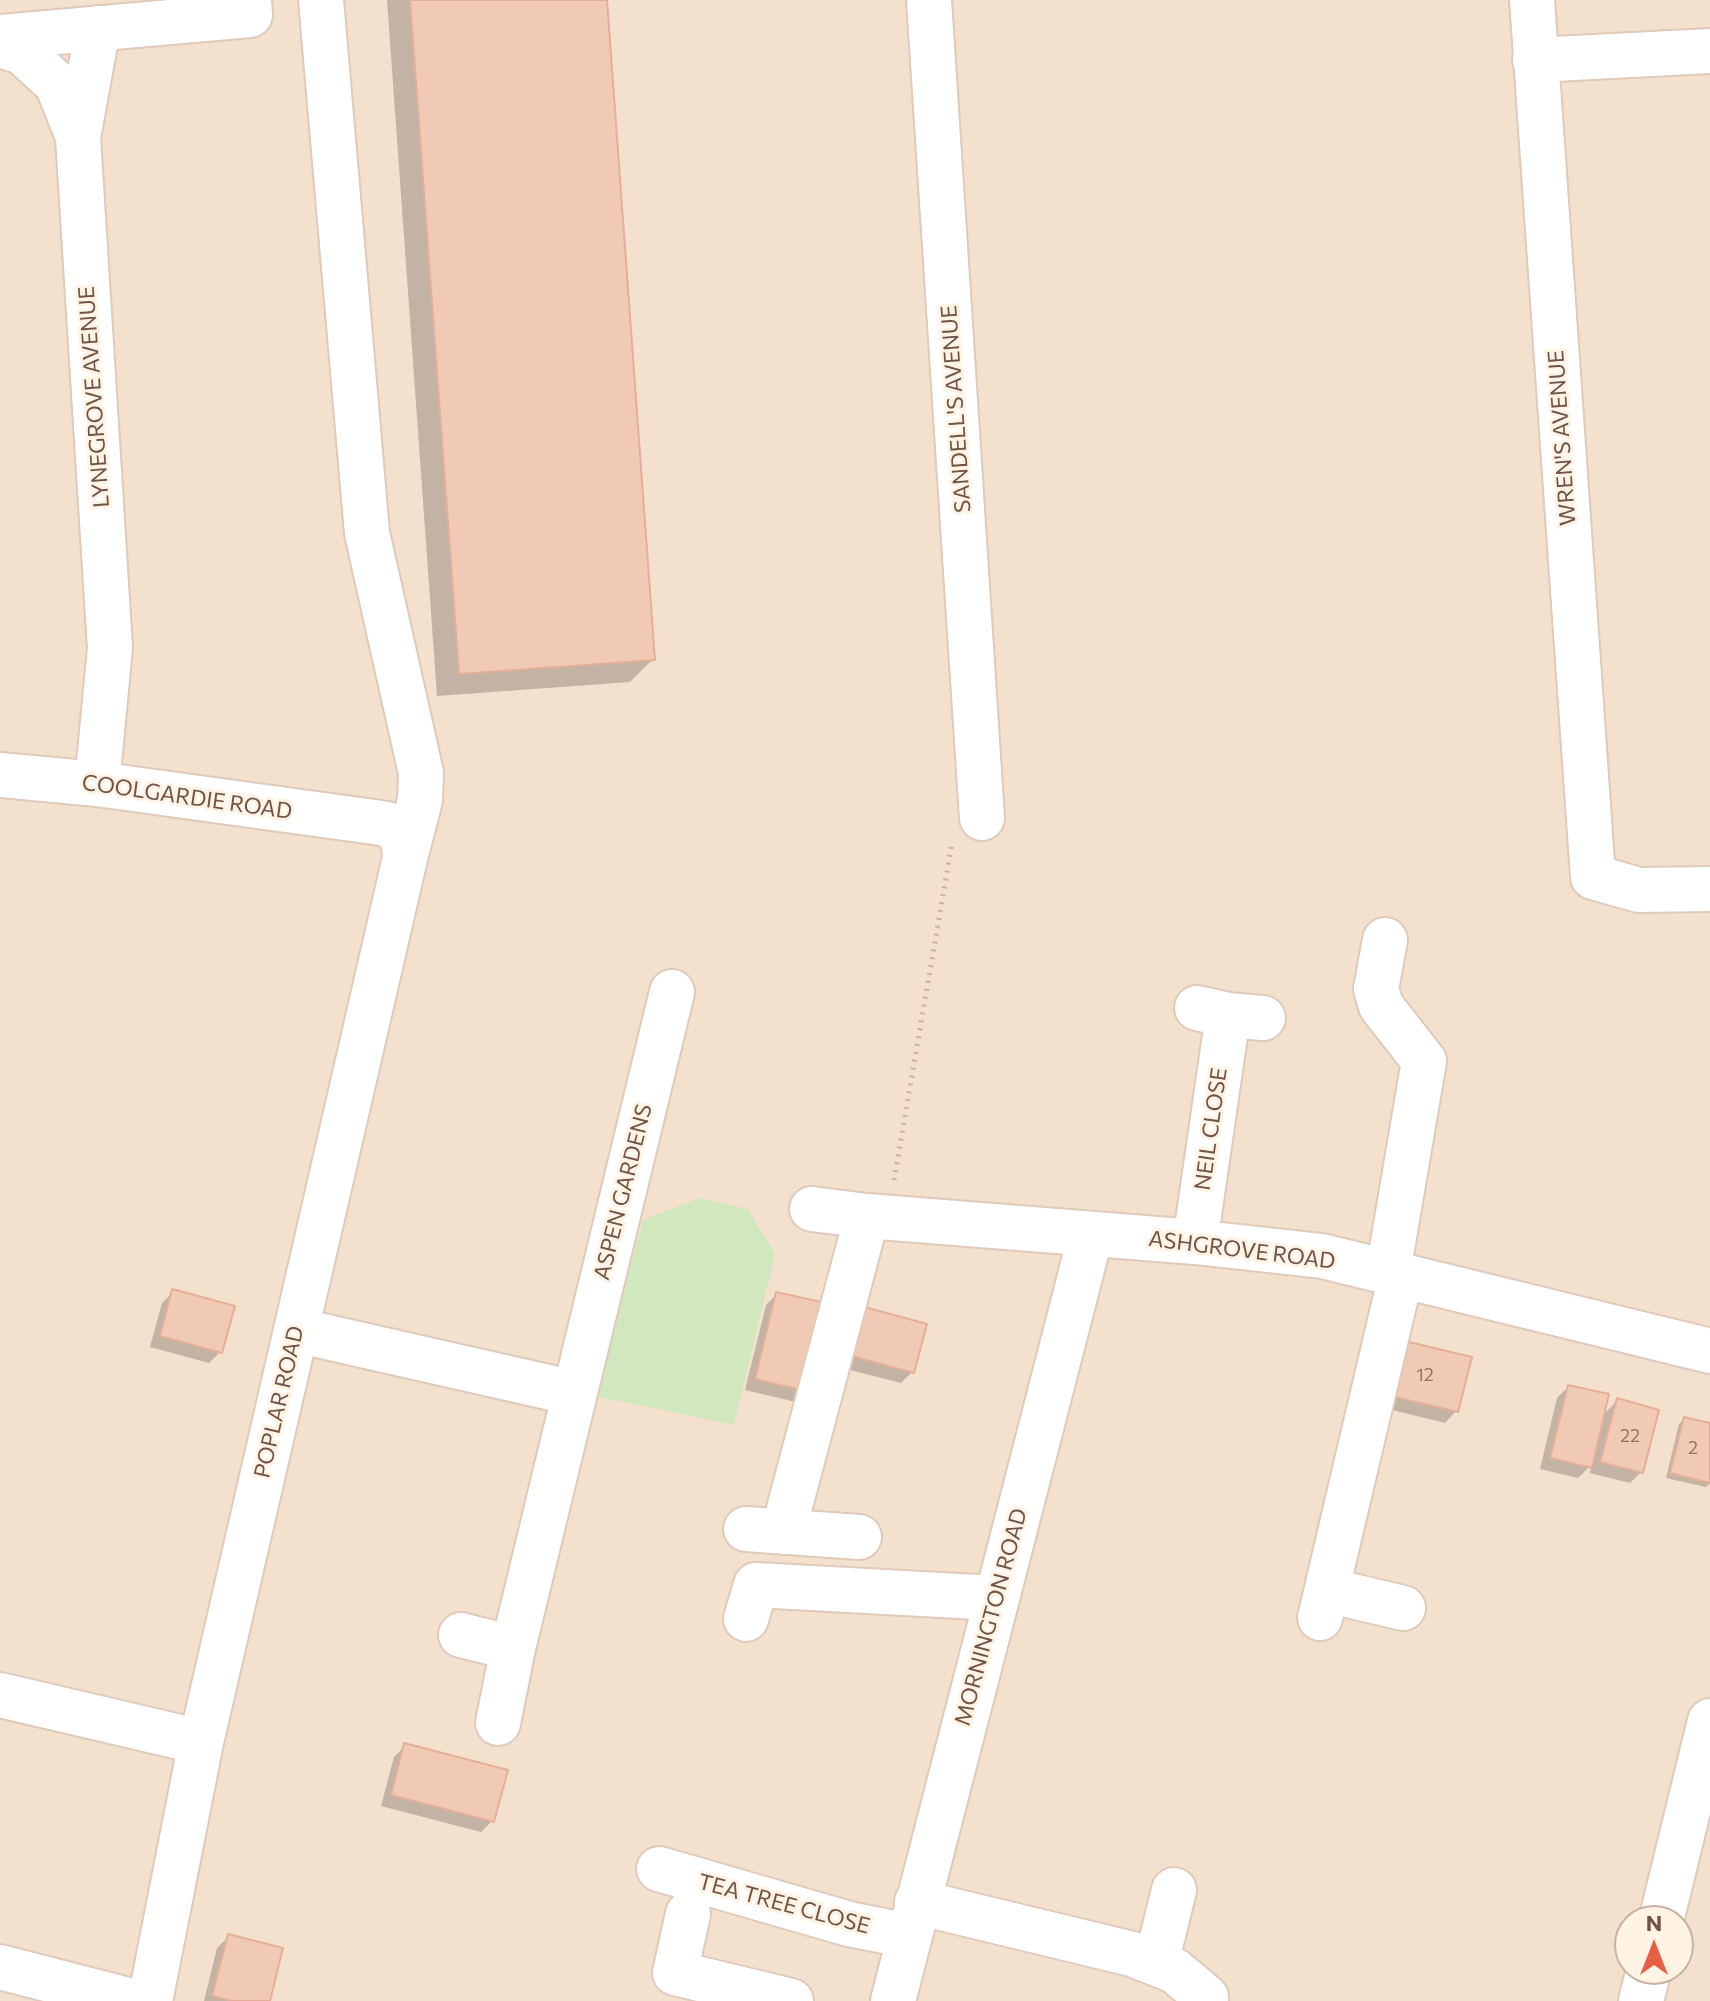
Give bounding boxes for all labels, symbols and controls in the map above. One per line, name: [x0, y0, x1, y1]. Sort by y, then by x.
street label: LYNEGROVE AVENUE: [73, 285, 115, 509]
street label: SANDELL'S AVENUE: [936, 304, 976, 514]
street label: WREN'S AVENUE: [1543, 349, 1581, 527]
street label: COOLGARDIE ROAD: [80, 769, 294, 825]
street label: NEIL CLOSE: [1189, 1066, 1233, 1192]
street label: ASPEN GARDENS: [588, 1101, 658, 1283]
street label: ASHGROVE ROAD: [1147, 1225, 1337, 1275]
street label: POPLAR ROAD: [249, 1323, 309, 1481]
house number: 12: [1416, 1364, 1434, 1386]
house number: 22: [1620, 1425, 1640, 1447]
house number: 2: [1688, 1437, 1698, 1459]
street label: MORNINGTON ROAD: [949, 1505, 1033, 1729]
street label: TEA TREE CLOSE: [695, 1868, 873, 1940]
north arrow: [1614, 1905, 1694, 1985]
text: N: [1646, 1909, 1662, 1936]

